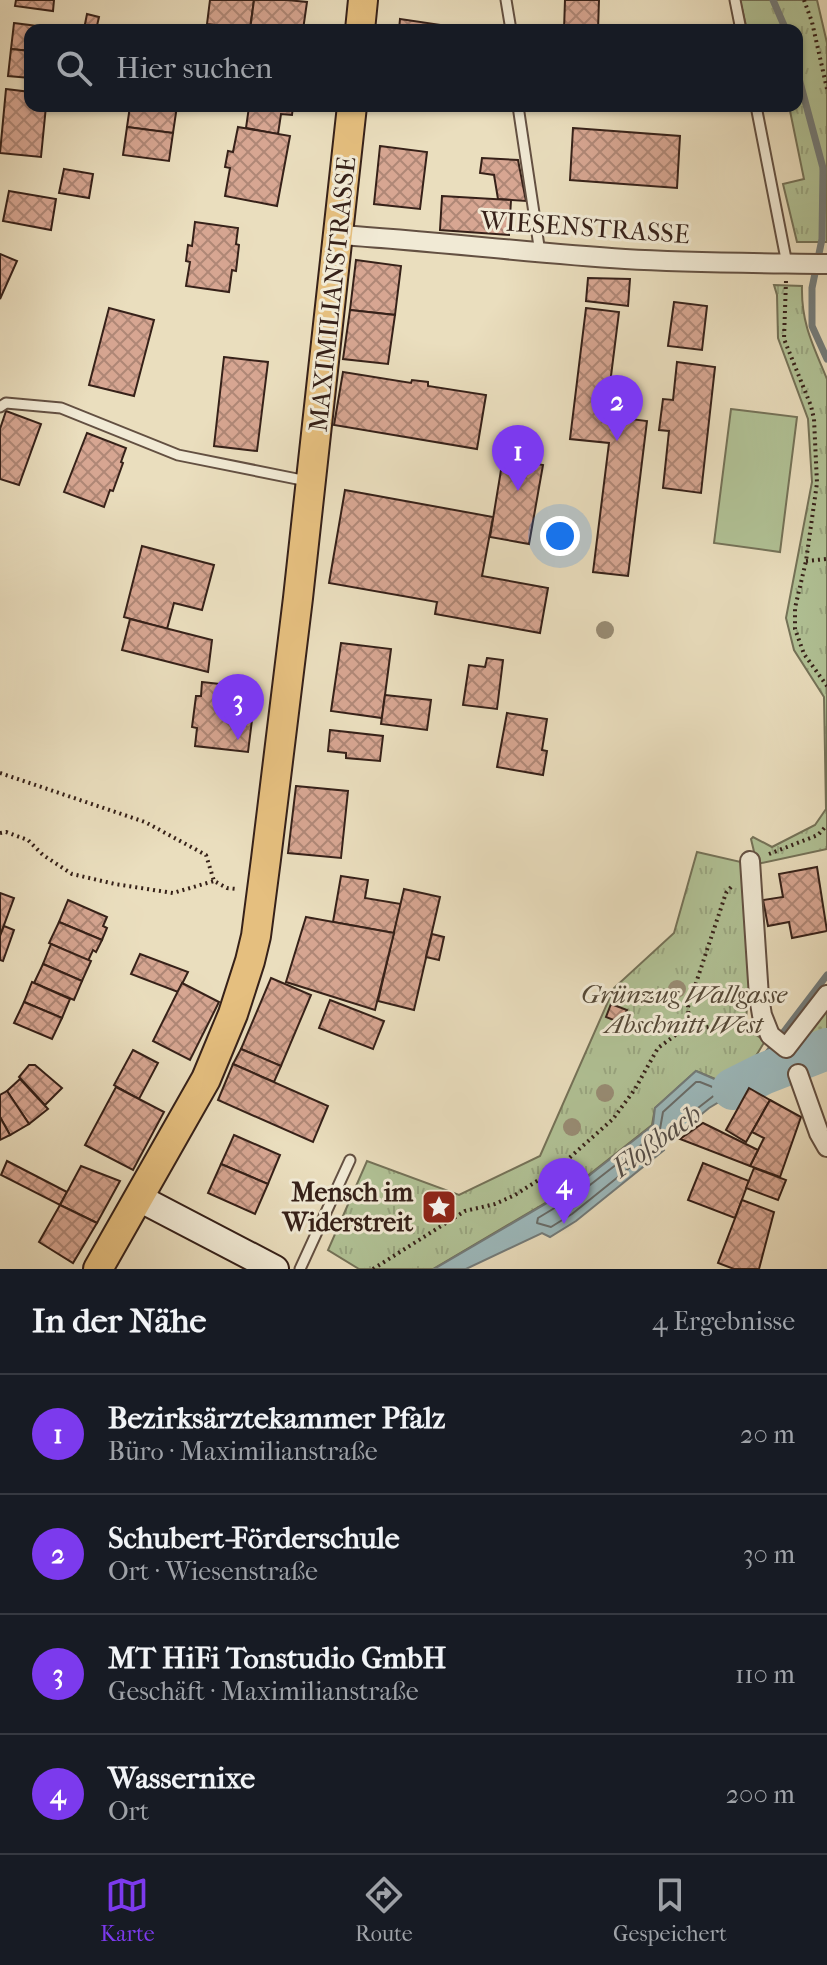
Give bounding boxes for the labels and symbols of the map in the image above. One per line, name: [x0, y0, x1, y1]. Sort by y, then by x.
street label: MAXIMILIANSTRASSE: [303, 155, 362, 433]
street label: WIESENSTRASSE: [478, 205, 691, 250]
pin: 2: [591, 375, 643, 441]
pin: 1: [492, 425, 544, 491]
your location: [540, 516, 580, 556]
pin: 3: [212, 674, 264, 740]
park label: Grünzug Wallgasse Abschnitt West: [581, 979, 789, 1040]
water label: Floßbach: [604, 1097, 707, 1184]
pin: 4: [538, 1158, 590, 1224]
place label: Mensch im Widerstreit: [282, 1177, 414, 1238]
place icon: Mensch im Widerstreit: [420, 1188, 458, 1226]

